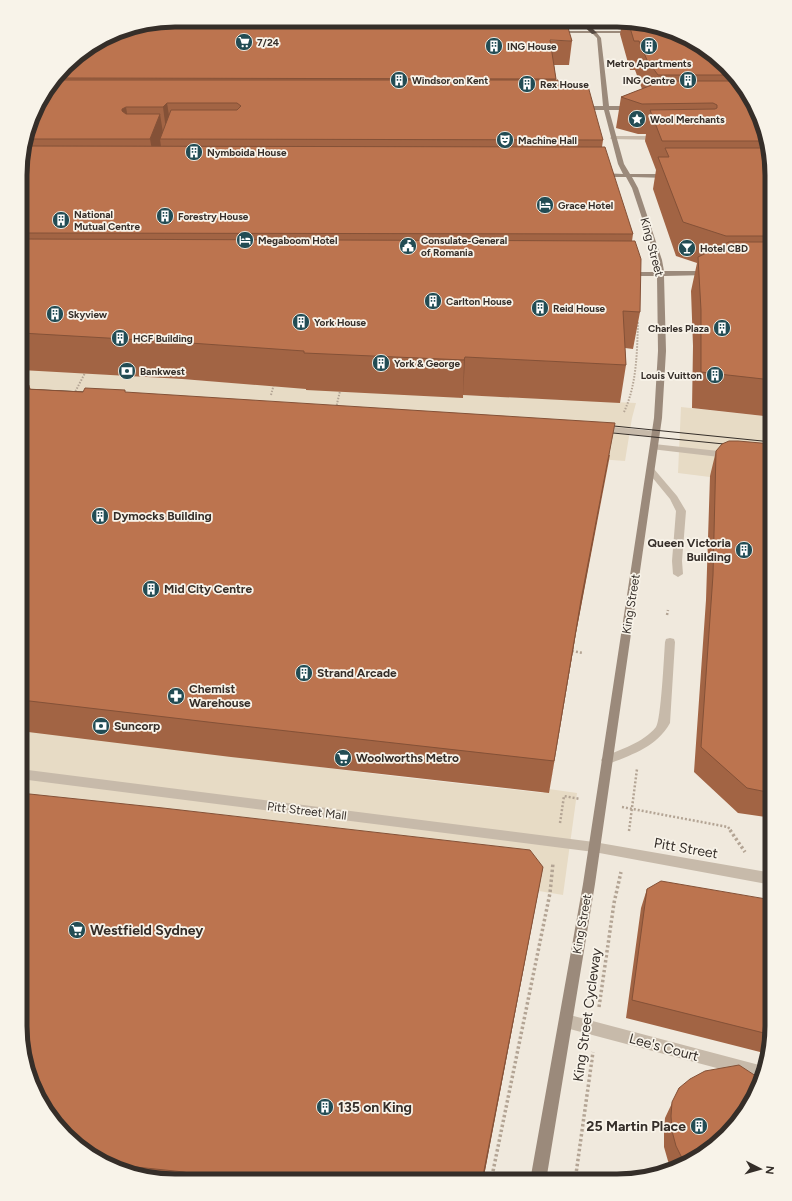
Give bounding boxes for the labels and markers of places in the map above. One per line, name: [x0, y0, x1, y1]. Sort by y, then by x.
supermarket icon: 7/24: [234, 32, 254, 52]
place label: 7/24: [257, 36, 280, 49]
building icon: ING House: [484, 36, 504, 56]
building icon: Metro Apartments: [639, 36, 659, 56]
place label: ING House: [507, 40, 557, 53]
place label: Metro Apartments: [606, 57, 692, 70]
building icon: Windsor on Kent: [389, 70, 409, 90]
building icon: ING Centre: [678, 70, 698, 90]
place label: Windsor on Kent: [412, 74, 488, 87]
building icon: Rex House: [517, 74, 537, 94]
place label: ING Centre: [623, 74, 675, 87]
place label: Rex House: [540, 78, 589, 91]
place icon: Wool Merchants: [627, 109, 647, 129]
place label: Wool Merchants: [650, 113, 725, 126]
theatre icon: Machine Hall: [495, 130, 515, 150]
place label: Machine Hall: [518, 134, 577, 147]
building icon: Nymboida House: [184, 142, 204, 162]
place label: Nymboida House: [207, 146, 287, 159]
hotel icon: Grace Hotel: [535, 195, 555, 215]
place label: Grace Hotel: [558, 199, 613, 212]
building icon: Forestry House: [155, 206, 175, 226]
place label: National Mutual Centre: [74, 208, 140, 233]
building icon: National Mutual Centre: [51, 210, 71, 230]
place label: Forestry House: [178, 210, 249, 223]
hotel icon: Megaboom Hotel: [235, 230, 255, 250]
place label: Megaboom Hotel: [258, 234, 337, 247]
place label: Consulate-General of Romania: [421, 234, 507, 259]
public building icon: Consulate-General of Romania: [398, 236, 418, 256]
bar icon: Hotel CBD: [677, 238, 697, 258]
place label: Hotel CBD: [700, 242, 748, 255]
building icon: Carlton House: [423, 291, 443, 311]
place label: Carlton House: [446, 295, 512, 308]
building icon: Reid House: [530, 298, 550, 318]
place label: Reid House: [553, 302, 606, 315]
building icon: Skyview: [45, 304, 65, 324]
place label: Skyview: [68, 308, 108, 321]
building icon: York House: [291, 312, 311, 332]
place label: York House: [314, 316, 367, 329]
building icon: Charles Plaza: [712, 318, 732, 338]
place label: Charles Plaza: [648, 322, 709, 335]
building icon: HCF Building: [110, 328, 130, 348]
place label: HCF Building: [133, 332, 193, 345]
building icon: York & George: [371, 353, 391, 373]
place label: York & George: [394, 357, 460, 370]
bank icon: Bankwest: [117, 361, 137, 381]
place label: Bankwest: [140, 365, 185, 378]
building icon: Louis Vuitton: [705, 365, 725, 385]
place label: Louis Vuitton: [641, 369, 702, 382]
building icon: Dymocks Building: [90, 506, 110, 526]
place label: Dymocks Building: [113, 509, 212, 523]
place label: Queen Victoria Building: [648, 536, 731, 564]
building icon: Queen Victoria Building: [734, 540, 754, 560]
building icon: Mid City Centre: [141, 579, 161, 599]
place label: Mid City Centre: [164, 582, 252, 596]
building icon: Strand Arcade: [294, 663, 314, 683]
place label: Strand Arcade: [317, 666, 397, 680]
place label: Chemist Warehouse: [189, 682, 251, 710]
pharmacy icon: Chemist Warehouse: [166, 686, 186, 706]
bank icon: Suncorp: [91, 716, 111, 736]
place label: Suncorp: [114, 719, 160, 733]
supermarket icon: Woolworths Metro: [333, 748, 353, 768]
place label: Woolworths Metro: [356, 751, 459, 765]
supermarket icon: Westfield Sydney: [67, 920, 87, 940]
place label: Westfield Sydney: [90, 922, 204, 939]
building icon: 135 on King: [315, 1097, 335, 1117]
place label: 135 on King: [338, 1099, 412, 1116]
building icon: 25 Martin Place: [689, 1116, 709, 1136]
place label: 25 Martin Place: [586, 1118, 686, 1135]

